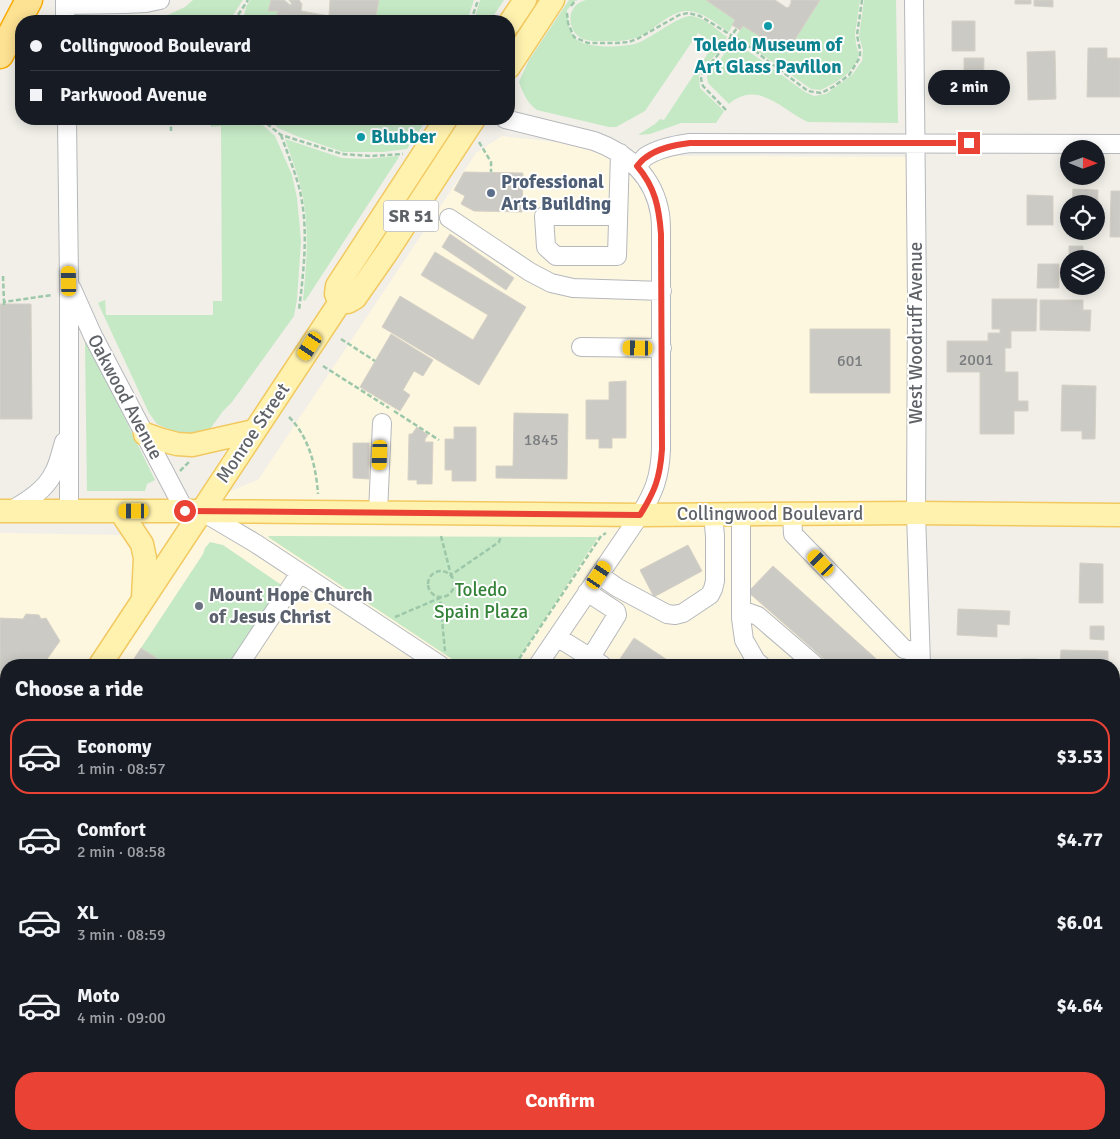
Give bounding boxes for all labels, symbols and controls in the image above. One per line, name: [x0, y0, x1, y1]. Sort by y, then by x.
marker: Toledo Museum of Art Glass Pavillon: [762, 20, 774, 32]
place label: Toledo Museum of Art Glass Pavillon: [694, 33, 843, 79]
text: Collingwood Boulevard: [60, 34, 251, 58]
callout: 2 min: [928, 70, 1010, 106]
text: 2 min: [950, 77, 988, 97]
text: Parkwood Avenue: [60, 83, 207, 107]
place label: Blubber: [371, 125, 437, 149]
marker: Blubber: [355, 131, 367, 143]
route end: [958, 132, 980, 154]
north arrow: [1060, 140, 1105, 185]
map controls: [1060, 140, 1105, 295]
place label: Professional Arts Building: [501, 170, 611, 216]
marker: Professional Arts Building: [485, 187, 497, 199]
button: locate: [1060, 195, 1105, 240]
road number: SR 51: [384, 200, 438, 232]
street label: West Woodruff Avenue: [904, 242, 928, 424]
button: layers: [1060, 250, 1105, 295]
car: [61, 266, 76, 296]
car: [295, 329, 324, 363]
street label: Oakwood Avenue: [82, 330, 168, 464]
car: [622, 340, 653, 356]
house number: 2001: [959, 350, 993, 370]
house number: 601: [837, 351, 863, 371]
street label: Monroe Street: [211, 378, 295, 488]
house number: 1845: [524, 430, 558, 450]
car: [371, 440, 388, 470]
route start: [174, 500, 196, 522]
street label: Collingwood Boulevard: [677, 502, 863, 526]
car: [119, 504, 149, 519]
car: [805, 547, 836, 579]
car: [584, 558, 613, 592]
park label: Toledo Spain Plaza: [434, 578, 528, 624]
place label: Mount Hope Church of Jesus Christ: [209, 583, 373, 629]
marker: Mount Hope Church of Jesus Christ: [193, 600, 205, 612]
text: Choose a ride: [15, 675, 143, 702]
icon: car: [17, 734, 62, 779]
text: Economy: [77, 735, 151, 759]
text: $3.53: [1057, 745, 1103, 769]
text: 1 min · 08:57: [77, 759, 166, 779]
icon: car: [17, 817, 62, 862]
text: Comfort: [77, 818, 146, 842]
text: $4.77: [1057, 828, 1103, 852]
text: 2 min · 08:58: [77, 842, 166, 862]
icon: car: [17, 900, 62, 945]
text: XL: [77, 901, 99, 925]
text: $6.01: [1057, 911, 1103, 935]
text: 3 min · 08:59: [77, 925, 166, 945]
icon: car: [17, 983, 62, 1028]
text: Moto: [77, 984, 120, 1008]
text: $4.64: [1057, 994, 1103, 1018]
text: 4 min · 09:00: [77, 1008, 166, 1028]
button: Confirm: [15, 1072, 1105, 1130]

